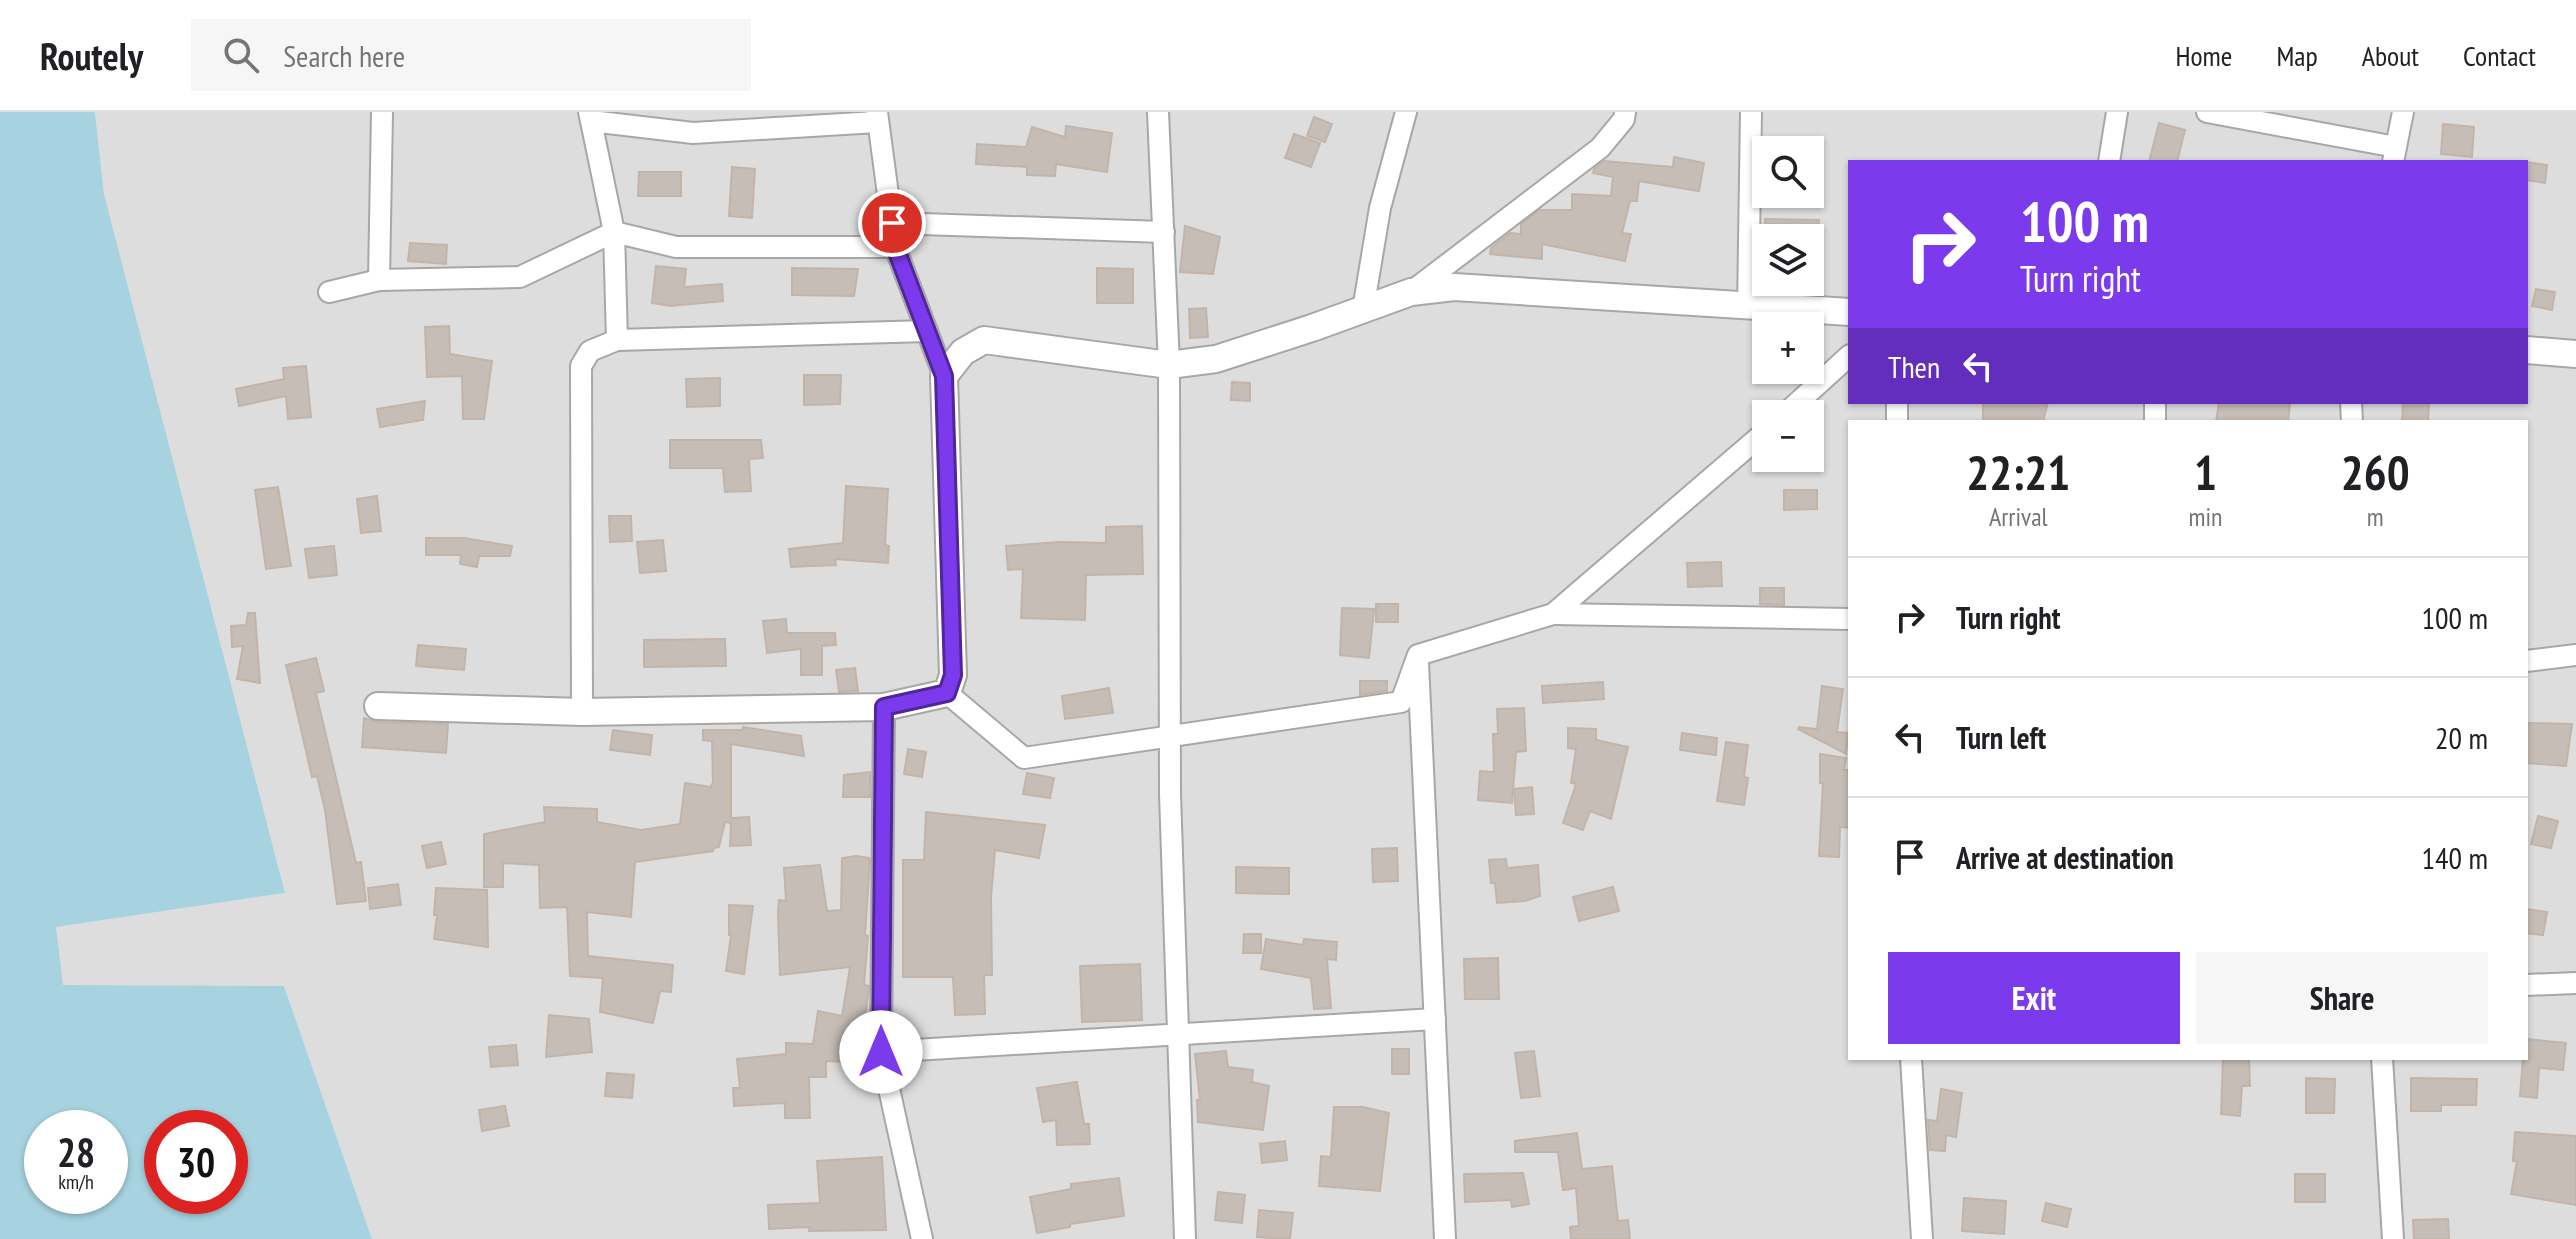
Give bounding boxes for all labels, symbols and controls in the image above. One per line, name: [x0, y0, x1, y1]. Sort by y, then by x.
search box: [191, 19, 751, 91]
text: Routely: [40, 31, 143, 80]
icon: search: [219, 33, 263, 77]
text: Search here: [283, 36, 405, 75]
text: Home: [2176, 37, 2232, 74]
text: Map: [2276, 37, 2318, 74]
text: About: [2362, 37, 2419, 74]
text: Contact: [2463, 37, 2536, 74]
map controls: [1752, 136, 1824, 472]
button: search: [1752, 136, 1824, 208]
text: 100 m: [2020, 185, 2149, 257]
pin: [858, 189, 926, 257]
icon: right: [1888, 192, 1992, 296]
icon: arrive: [870, 201, 914, 245]
button: layers: [1752, 224, 1824, 296]
text: Turn right: [2020, 255, 2141, 302]
button: +: [1752, 312, 1824, 384]
icon: left: [1956, 344, 2000, 388]
text: Then: [1888, 347, 1940, 386]
button: −: [1752, 400, 1824, 472]
text: 22:21: [1966, 441, 2070, 503]
text: 1: [2194, 441, 2217, 503]
text: 260: [2341, 441, 2410, 503]
text: Arrival: [1989, 500, 2048, 533]
text: min: [2188, 500, 2222, 533]
text: m: [2367, 500, 2384, 533]
icon: right: [1888, 595, 1932, 639]
text: Turn right: [1956, 598, 2060, 637]
text: 100 m: [2422, 598, 2488, 637]
icon: left: [1888, 715, 1932, 759]
text: Turn left: [1956, 718, 2046, 757]
text: 20 m: [2435, 718, 2488, 757]
icon: arrive: [1888, 835, 1932, 879]
text: Arrive at destination: [1956, 838, 2174, 877]
text: 140 m: [2422, 838, 2488, 877]
button: Exit: [1888, 952, 2180, 1044]
button: Share: [2196, 952, 2488, 1044]
position arrow: [839, 1010, 923, 1094]
speed limit sign: 30: [144, 1110, 248, 1214]
text: 28: [57, 1126, 95, 1178]
text: km/h: [58, 1169, 94, 1195]

